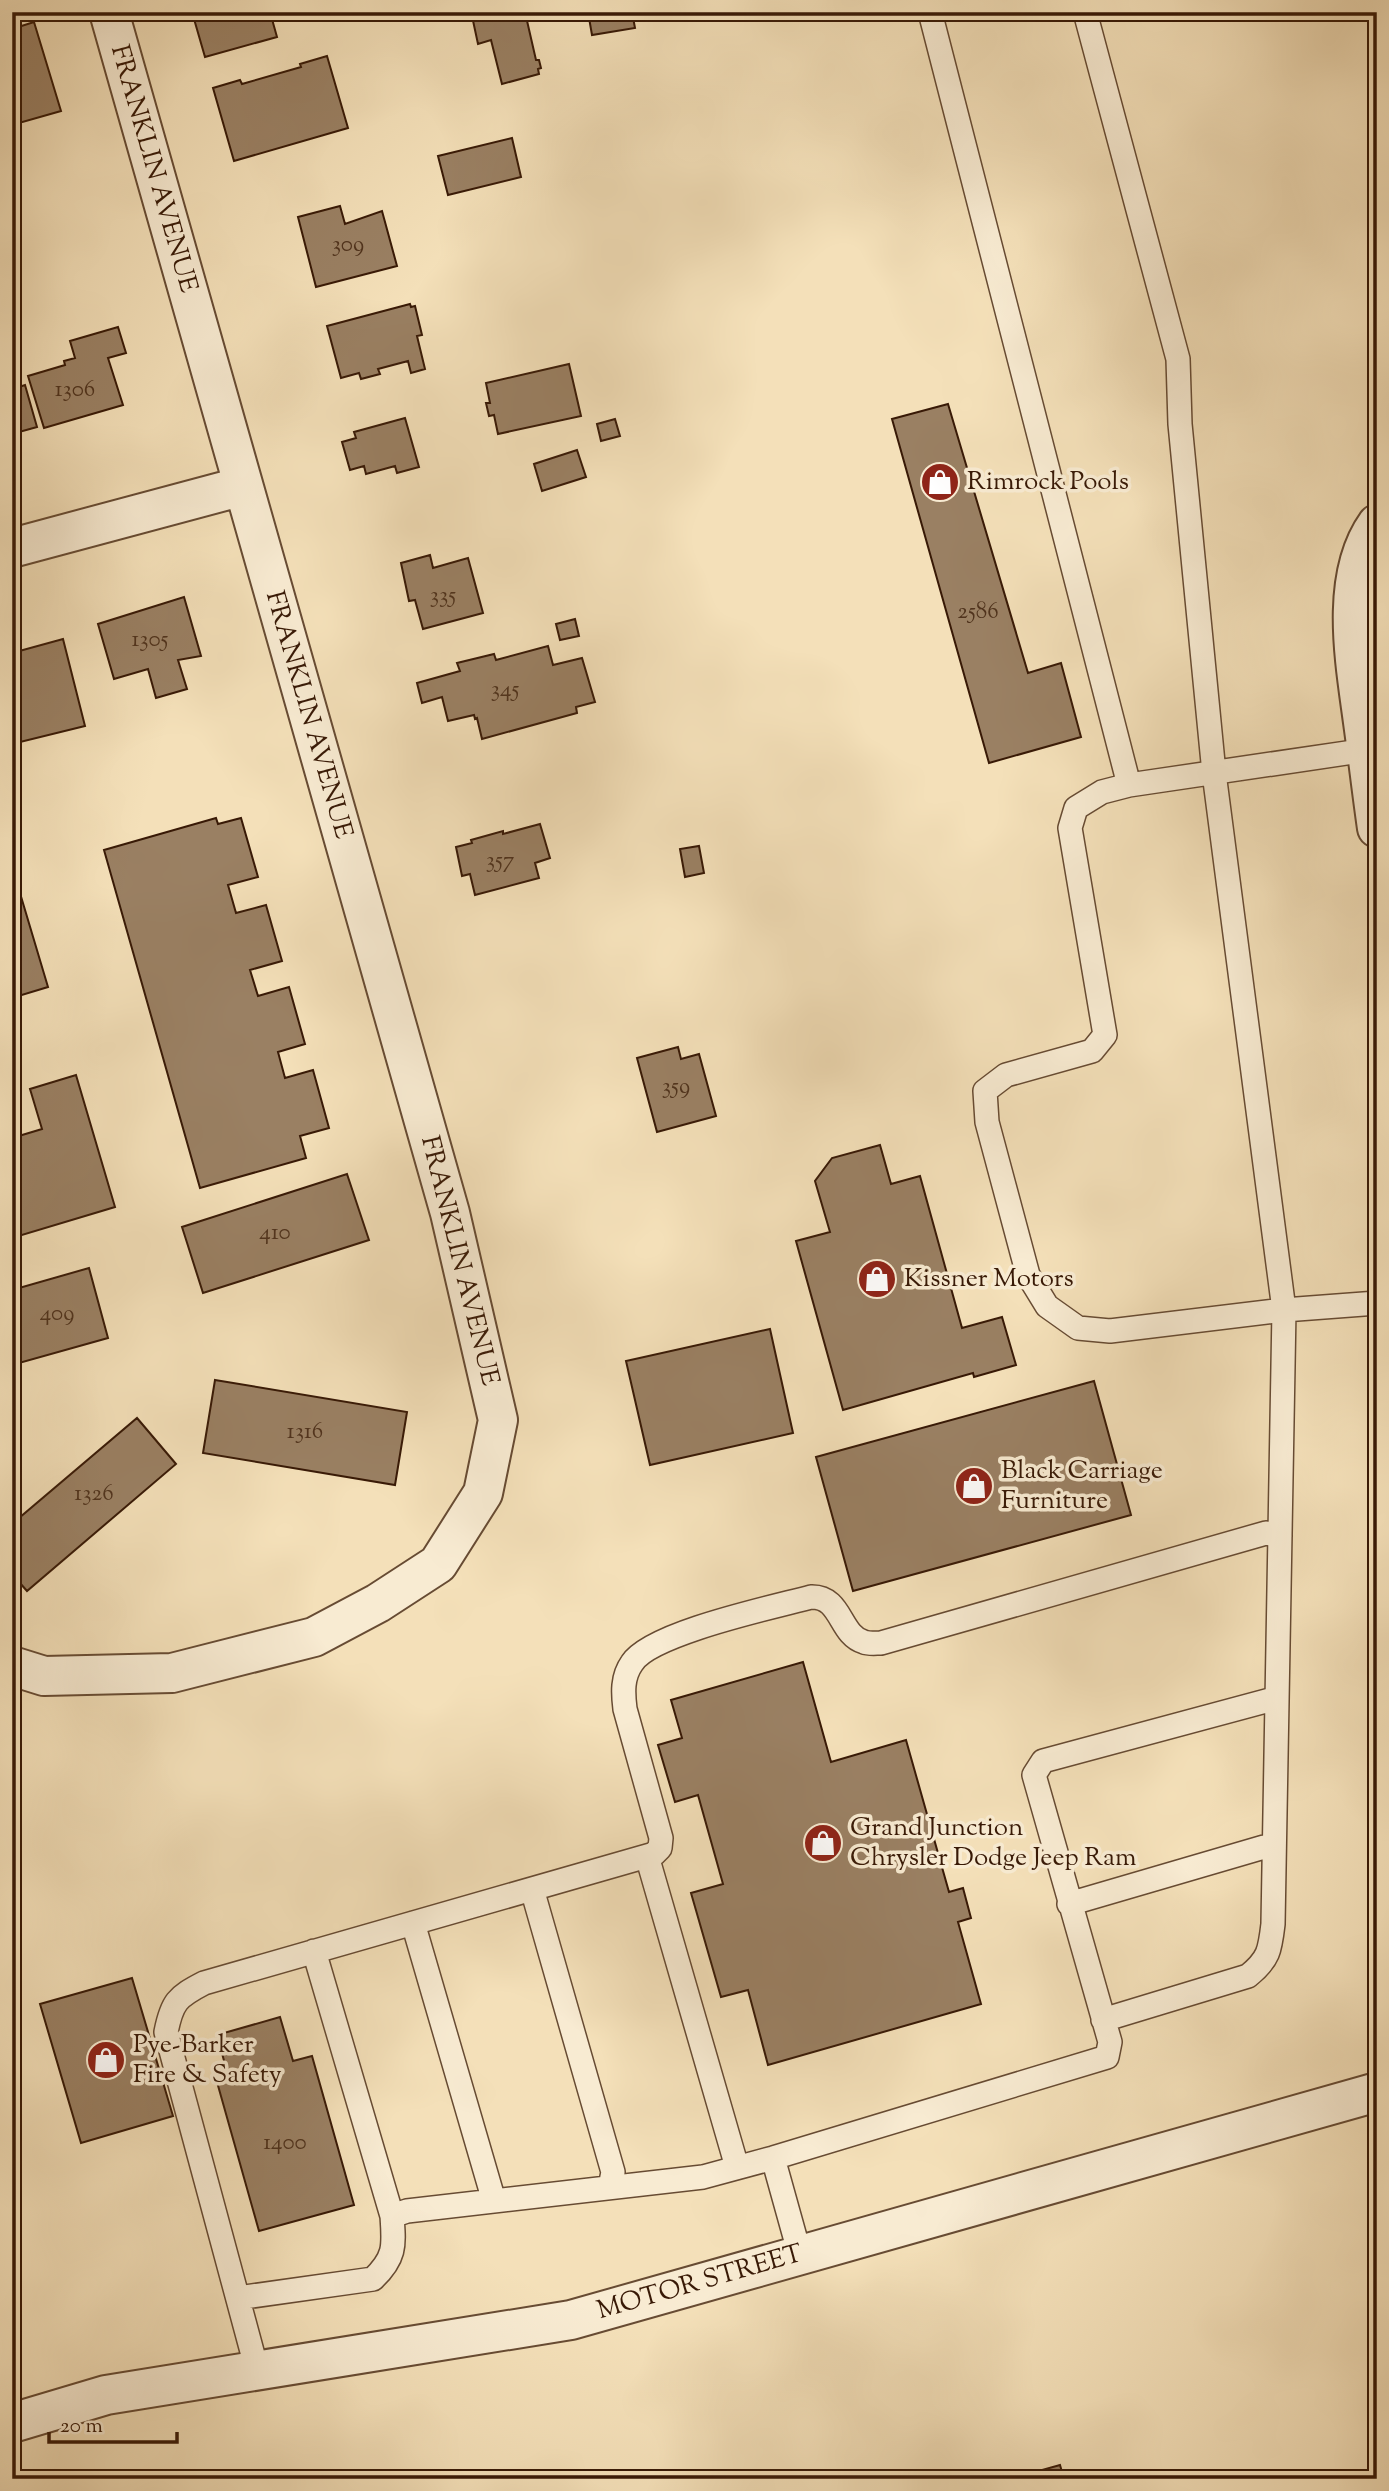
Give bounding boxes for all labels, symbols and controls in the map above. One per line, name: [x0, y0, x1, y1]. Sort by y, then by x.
street label: FRANKLIN AVENUE: [100, 41, 206, 297]
house number: 309: [332, 229, 364, 262]
house number: 1306: [55, 374, 95, 407]
shop icon: Rimrock Pools: [919, 461, 961, 503]
place label: Rimrock Pools: [967, 464, 1129, 501]
house number: 335: [430, 580, 456, 613]
street label: FRANKLIN AVENUE: [255, 587, 361, 843]
house number: 2586: [957, 596, 999, 629]
house number: 1305: [132, 624, 169, 657]
house number: 345: [491, 674, 520, 707]
house number: 357: [486, 845, 515, 878]
house number: 359: [662, 1071, 690, 1104]
street label: FRANKLIN AVENUE: [410, 1132, 508, 1390]
house number: 410: [259, 1217, 291, 1250]
shop icon: Kissner Motors: [856, 1258, 898, 1300]
place label: Kissner Motors: [904, 1261, 1074, 1298]
house number: 409: [40, 1298, 74, 1331]
house number: 1316: [287, 1416, 323, 1449]
place label: Black Carriage Furniture: [1001, 1453, 1163, 1520]
shop icon: Black Carriage Furniture: [953, 1465, 995, 1507]
house number: 1326: [74, 1478, 114, 1511]
place label: Grand Junction Chrysler Dodge Jeep Ram: [850, 1810, 1136, 1877]
shop icon: Grand Junction Chrysler Dodge Jeep Ram: [802, 1822, 844, 1864]
place label: Pye-Barker Fire & Safety: [133, 2027, 282, 2094]
shop icon: Pye-Barker Fire & Safety: [85, 2039, 127, 2081]
house number: 1400: [263, 2127, 307, 2160]
street label: MOTOR STREET: [593, 2236, 807, 2330]
scale bar: [49, 2400, 177, 2444]
text: 20 m: [60, 2412, 103, 2442]

